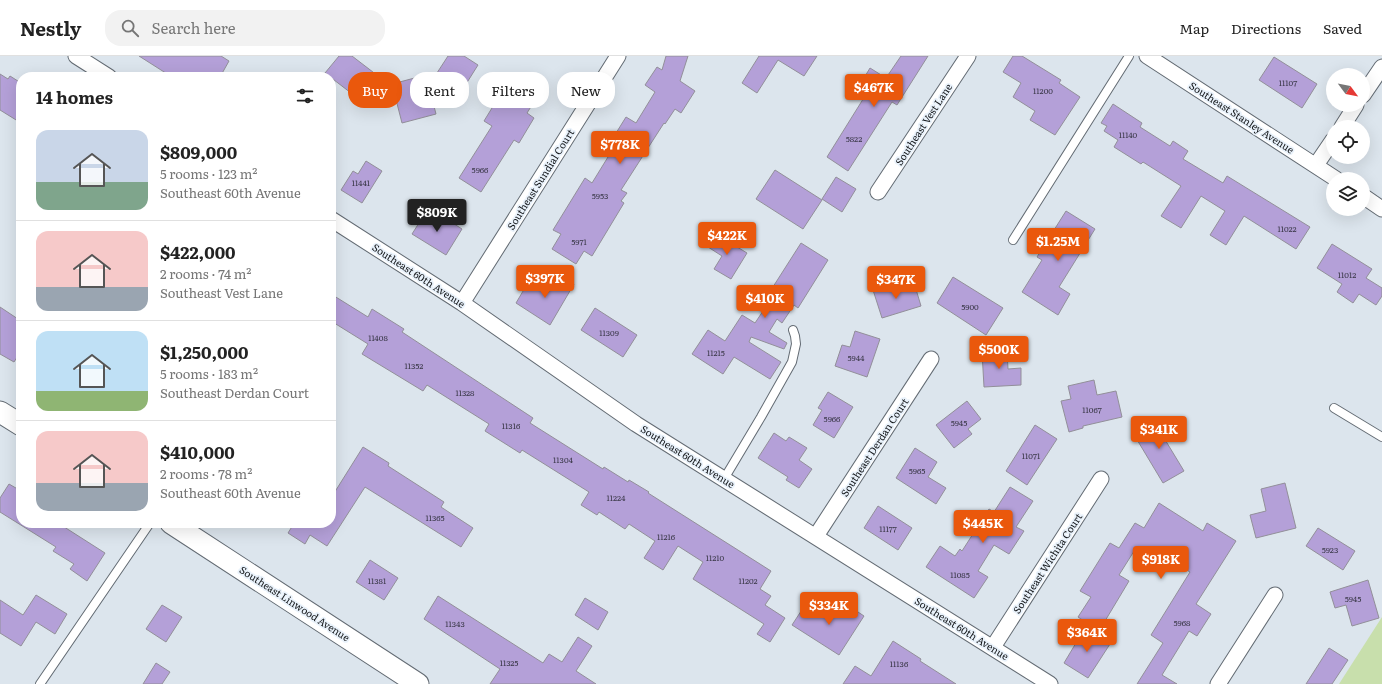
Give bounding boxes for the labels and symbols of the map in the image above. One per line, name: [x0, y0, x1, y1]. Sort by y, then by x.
north arrow: [1326, 68, 1370, 112]
pin: $467K: [846, 74, 902, 108]
street label: Southeast Stanley Avenue: [1187, 77, 1297, 157]
house number: 11107: [1279, 77, 1297, 88]
street label: Southeast Vest Lane: [891, 80, 955, 168]
house number: 11200: [1033, 85, 1053, 96]
street label: Southeast Sundial Court: [503, 126, 577, 232]
house number: 11140: [1119, 129, 1138, 140]
pin: $778K: [592, 131, 648, 165]
house number: 5822: [846, 133, 862, 144]
house number: 5966: [472, 164, 489, 175]
house number: 11441: [352, 177, 371, 188]
house number: 5953: [592, 190, 608, 201]
pin: $809K: [409, 199, 465, 233]
pin: $422K: [699, 222, 755, 256]
house number: 11022: [1277, 223, 1297, 234]
pin: $1.25M: [1025, 228, 1091, 262]
house number: 5971: [571, 236, 587, 247]
street label: Southeast 60th Avenue: [369, 239, 469, 311]
pin: $397K: [517, 265, 573, 299]
pin: $347K: [868, 266, 924, 300]
house number: 11012: [1338, 269, 1356, 280]
pin: $410K: [737, 285, 793, 319]
house number: 5900: [961, 301, 979, 312]
house number: 11309: [599, 327, 619, 338]
house number: 11408: [368, 332, 388, 343]
pin: $500K: [971, 336, 1027, 370]
house number: 11215: [707, 347, 725, 358]
house number: 5944: [847, 352, 865, 363]
house number: 11352: [405, 360, 423, 371]
house number: 11328: [455, 387, 475, 398]
street label: Southeast Derdan Court: [836, 395, 912, 499]
house number: 11067: [1082, 404, 1102, 415]
house number: 5966: [824, 413, 841, 424]
pin: $341K: [1131, 416, 1187, 450]
house number: 5945: [951, 417, 967, 428]
house number: 11316: [502, 420, 521, 431]
street label: Southeast 60th Avenue: [638, 421, 738, 491]
house number: 11071: [1022, 450, 1041, 461]
house number: 11304: [553, 454, 574, 465]
house number: 5965: [909, 465, 925, 476]
house number: 11224: [606, 492, 626, 503]
pin: $445K: [955, 510, 1011, 544]
street label: Southeast Wichita Court: [1009, 510, 1085, 616]
house number: 11365: [425, 512, 445, 523]
house number: 11177: [879, 523, 897, 534]
house number: 11216: [657, 531, 676, 542]
house number: 5923: [1322, 544, 1338, 555]
pin: $918K: [1133, 546, 1189, 580]
house number: 11210: [706, 552, 725, 563]
street label: Southeast Linwood Avenue: [237, 562, 353, 644]
house number: 11085: [950, 569, 970, 580]
house number: 11381: [368, 575, 387, 586]
house number: 11202: [738, 575, 758, 586]
pin: $334K: [801, 592, 857, 626]
street label: Southeast 60th Avenue: [912, 593, 1012, 663]
house number: 5945: [1345, 593, 1361, 604]
house number: 5968: [1174, 617, 1191, 628]
house number: 11343: [445, 618, 465, 629]
pin: $364K: [1059, 619, 1115, 653]
house number: 11325: [500, 657, 518, 668]
house number: 11136: [890, 658, 909, 669]

